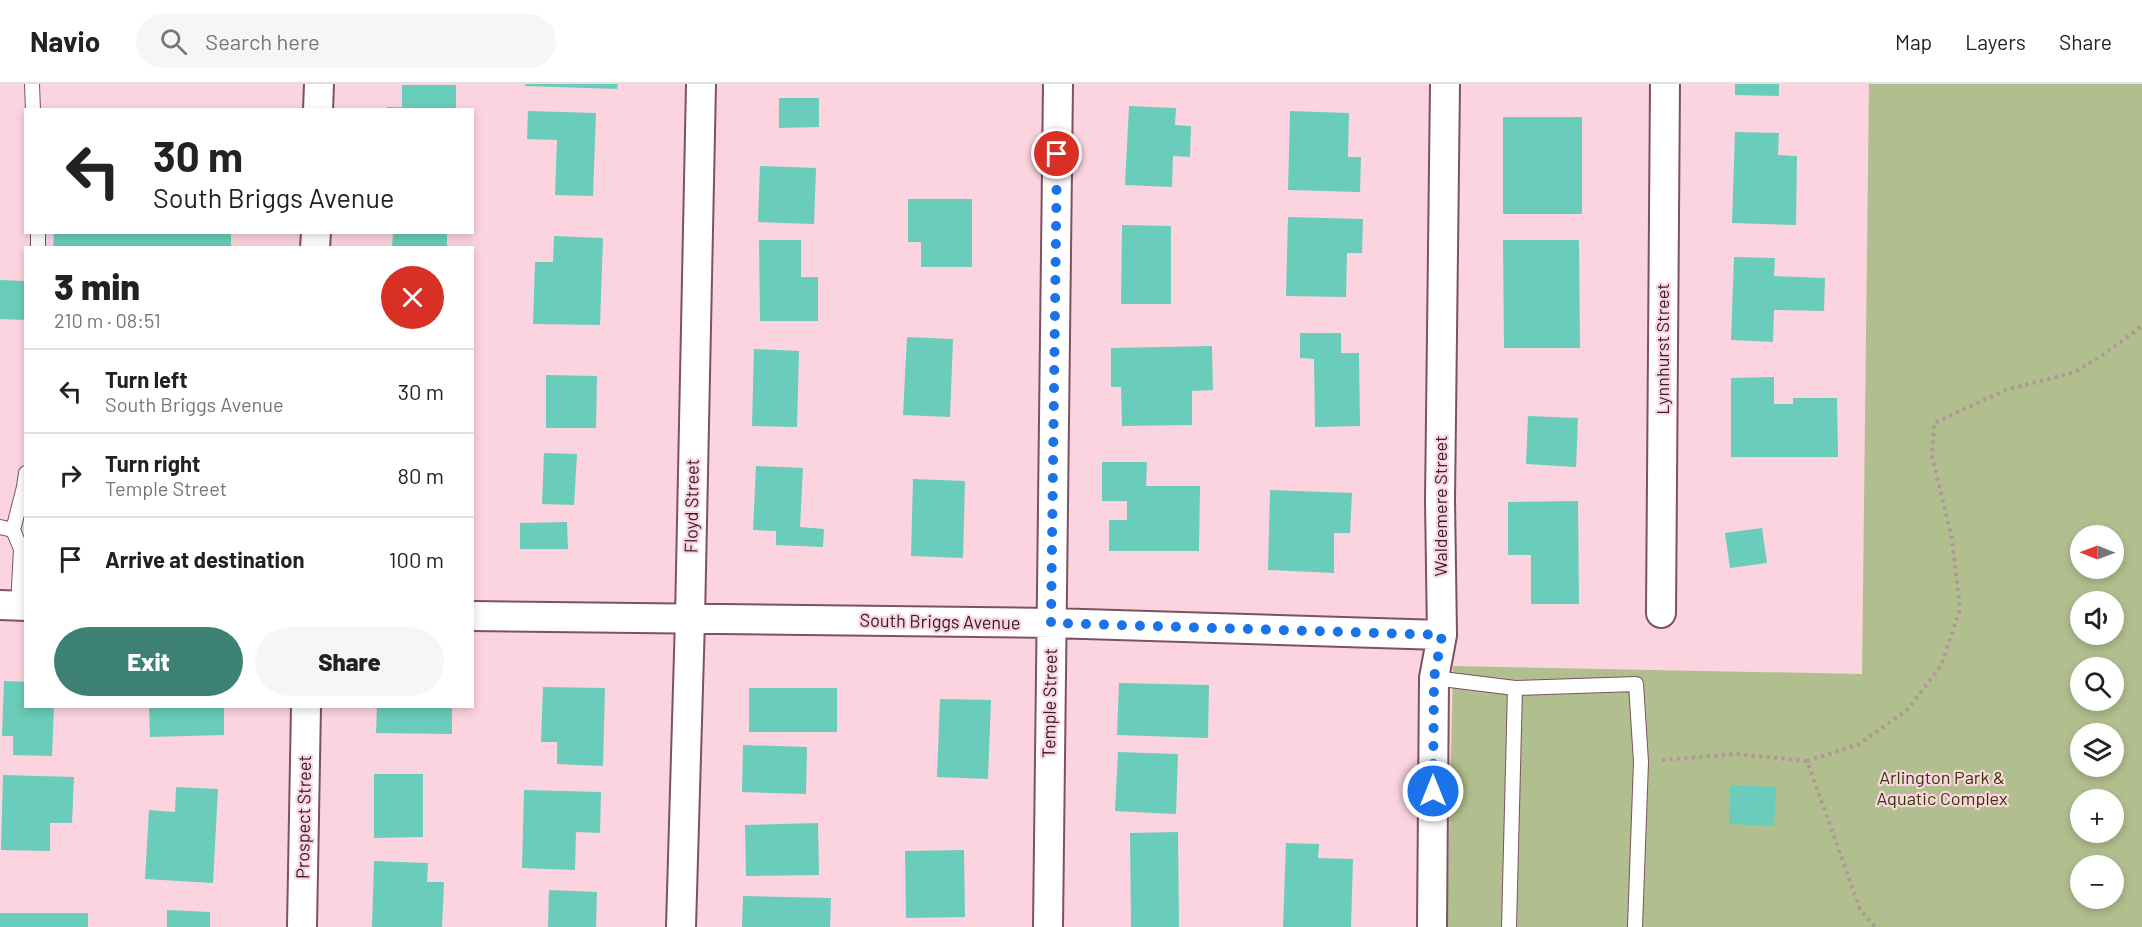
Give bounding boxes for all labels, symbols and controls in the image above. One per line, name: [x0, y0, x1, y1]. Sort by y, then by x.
search box: [136, 14, 556, 68]
text: Navio: [30, 24, 100, 58]
icon: search: [157, 25, 190, 58]
text: Search here: [205, 28, 320, 54]
text: Map: [1895, 29, 1932, 54]
text: Layers: [1965, 29, 2026, 54]
text: Share: [2059, 29, 2112, 54]
pin: [1031, 128, 1082, 179]
text: 30 m: [153, 130, 243, 180]
icon: left: [54, 132, 132, 210]
icon: arrive: [1040, 137, 1073, 170]
text: South Briggs Avenue: [153, 181, 394, 213]
text: 3 min: [54, 264, 140, 307]
button: close: [381, 266, 444, 329]
street label: Lynnhurst Street: [1651, 283, 1673, 415]
text: 210 m · 08:51: [54, 308, 161, 332]
text: Turn left: [105, 366, 188, 392]
icon: left: [54, 375, 87, 408]
text: 30 m: [398, 378, 444, 404]
text: South Briggs Avenue: [105, 392, 284, 416]
street label: Waldemere Street: [1429, 436, 1451, 576]
text: Turn right: [105, 450, 200, 476]
icon: right: [54, 459, 87, 492]
street label: Floyd Street: [679, 459, 703, 553]
text: 80 m: [398, 462, 444, 488]
text: Temple Street: [105, 476, 227, 500]
north arrow: [2070, 525, 2124, 579]
map controls: [2070, 525, 2124, 909]
icon: arrive: [54, 543, 87, 576]
text: Arrive at destination: [105, 546, 304, 572]
text: 100 m: [389, 546, 444, 572]
button: sound: [2070, 591, 2124, 645]
street label: South Briggs Avenue: [859, 609, 1021, 633]
button: Exit: [54, 627, 243, 696]
button: Share: [255, 627, 444, 696]
street label: Temple Street: [1037, 648, 1061, 758]
button: search: [2070, 657, 2124, 711]
button: layers: [2070, 723, 2124, 777]
street label: Prospect Street: [291, 755, 315, 879]
position arrow: [1401, 759, 1465, 823]
park label: Arlington Park & Aquatic Complex: [1877, 766, 2008, 809]
button: +: [2070, 789, 2124, 843]
button: −: [2070, 855, 2124, 909]

